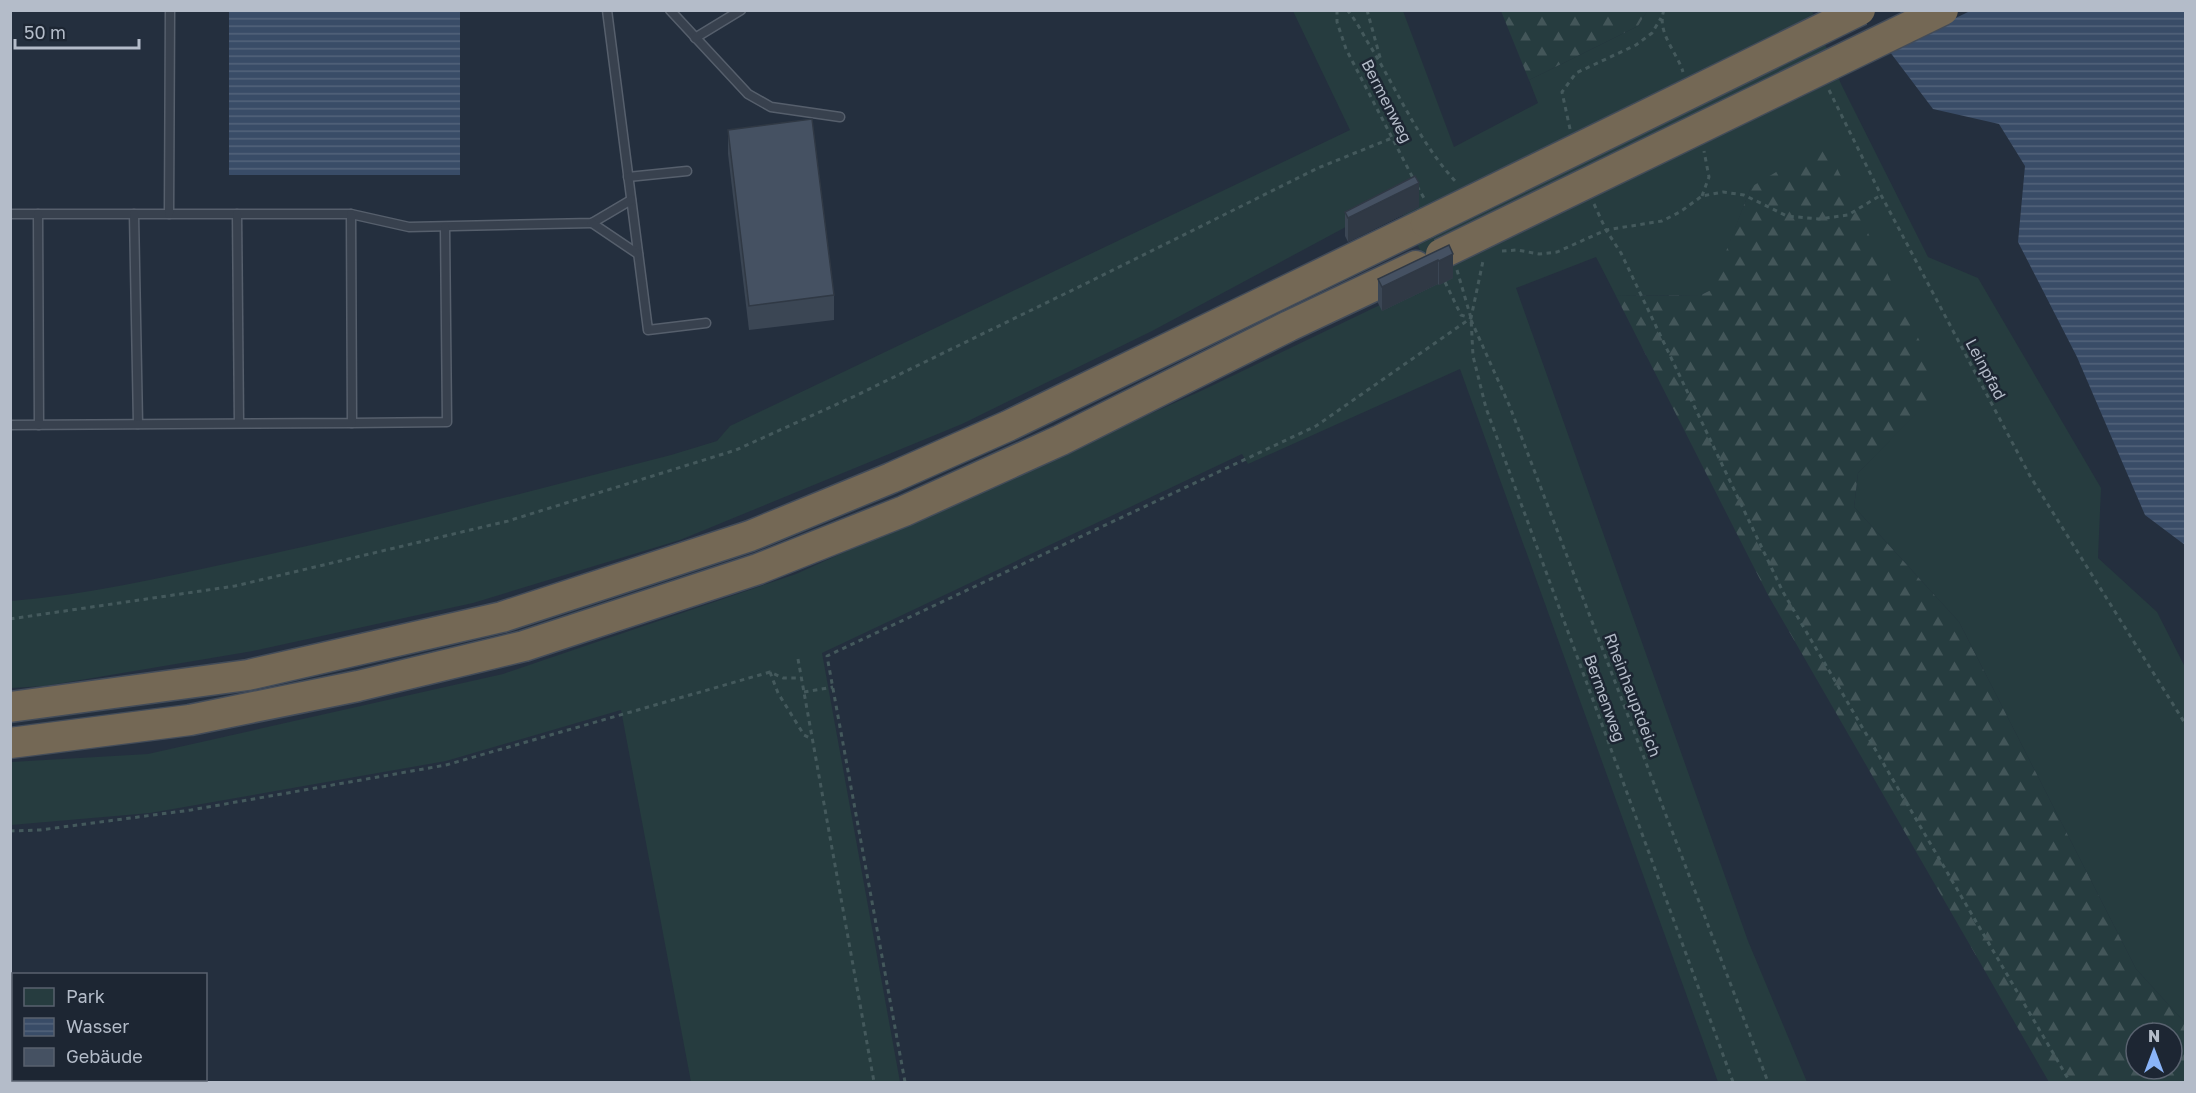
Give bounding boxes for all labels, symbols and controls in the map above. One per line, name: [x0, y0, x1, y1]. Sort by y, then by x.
scale bar: [15, 12, 140, 50]
text: 50 m: [24, 21, 66, 43]
street label: Bermenweg: [1357, 56, 1417, 146]
street label: Leinpfad: [1962, 335, 2010, 403]
street label: Rheinhauptdeich: [1600, 630, 1666, 760]
street label: Bermenweg: [1580, 652, 1630, 744]
legend: [12, 973, 207, 1081]
text: Park: [66, 985, 105, 1007]
text: Wasser: [66, 1015, 129, 1037]
north arrow: [2124, 1021, 2184, 1081]
text: N: [2148, 1026, 2160, 1046]
text: Gebäude: [66, 1045, 143, 1067]

